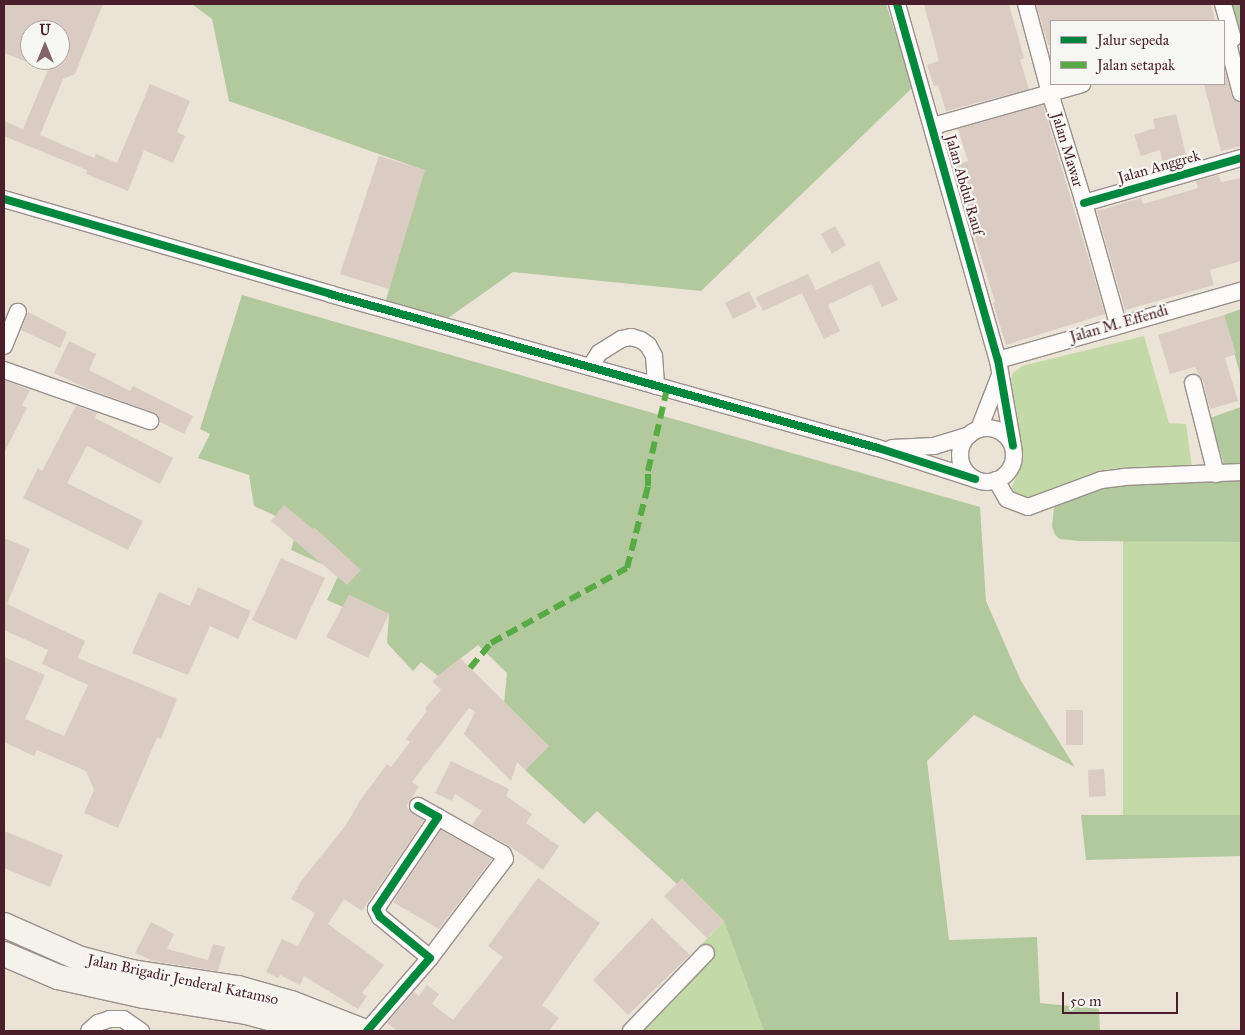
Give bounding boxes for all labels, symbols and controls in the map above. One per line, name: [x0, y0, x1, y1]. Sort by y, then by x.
north arrow: [20, 20, 70, 70]
legend: [1050, 20, 1225, 85]
text: U: [39, 22, 51, 39]
text: Jalur sepeda: [1097, 31, 1169, 49]
text: Jalan setapak: [1097, 56, 1175, 74]
street label: Jalan Mawar: [1047, 110, 1087, 190]
street label: Jalan Abdul Rauf: [941, 133, 987, 237]
street label: Jalan Anggrek: [1116, 147, 1202, 187]
street label: Jalan M. Effendi: [1068, 301, 1170, 347]
street label: Jalan Brigadir Jenderal Katamso: [86, 951, 280, 1009]
scale bar: [1065, 982, 1181, 1014]
text: 50 m: [1070, 992, 1102, 1010]

